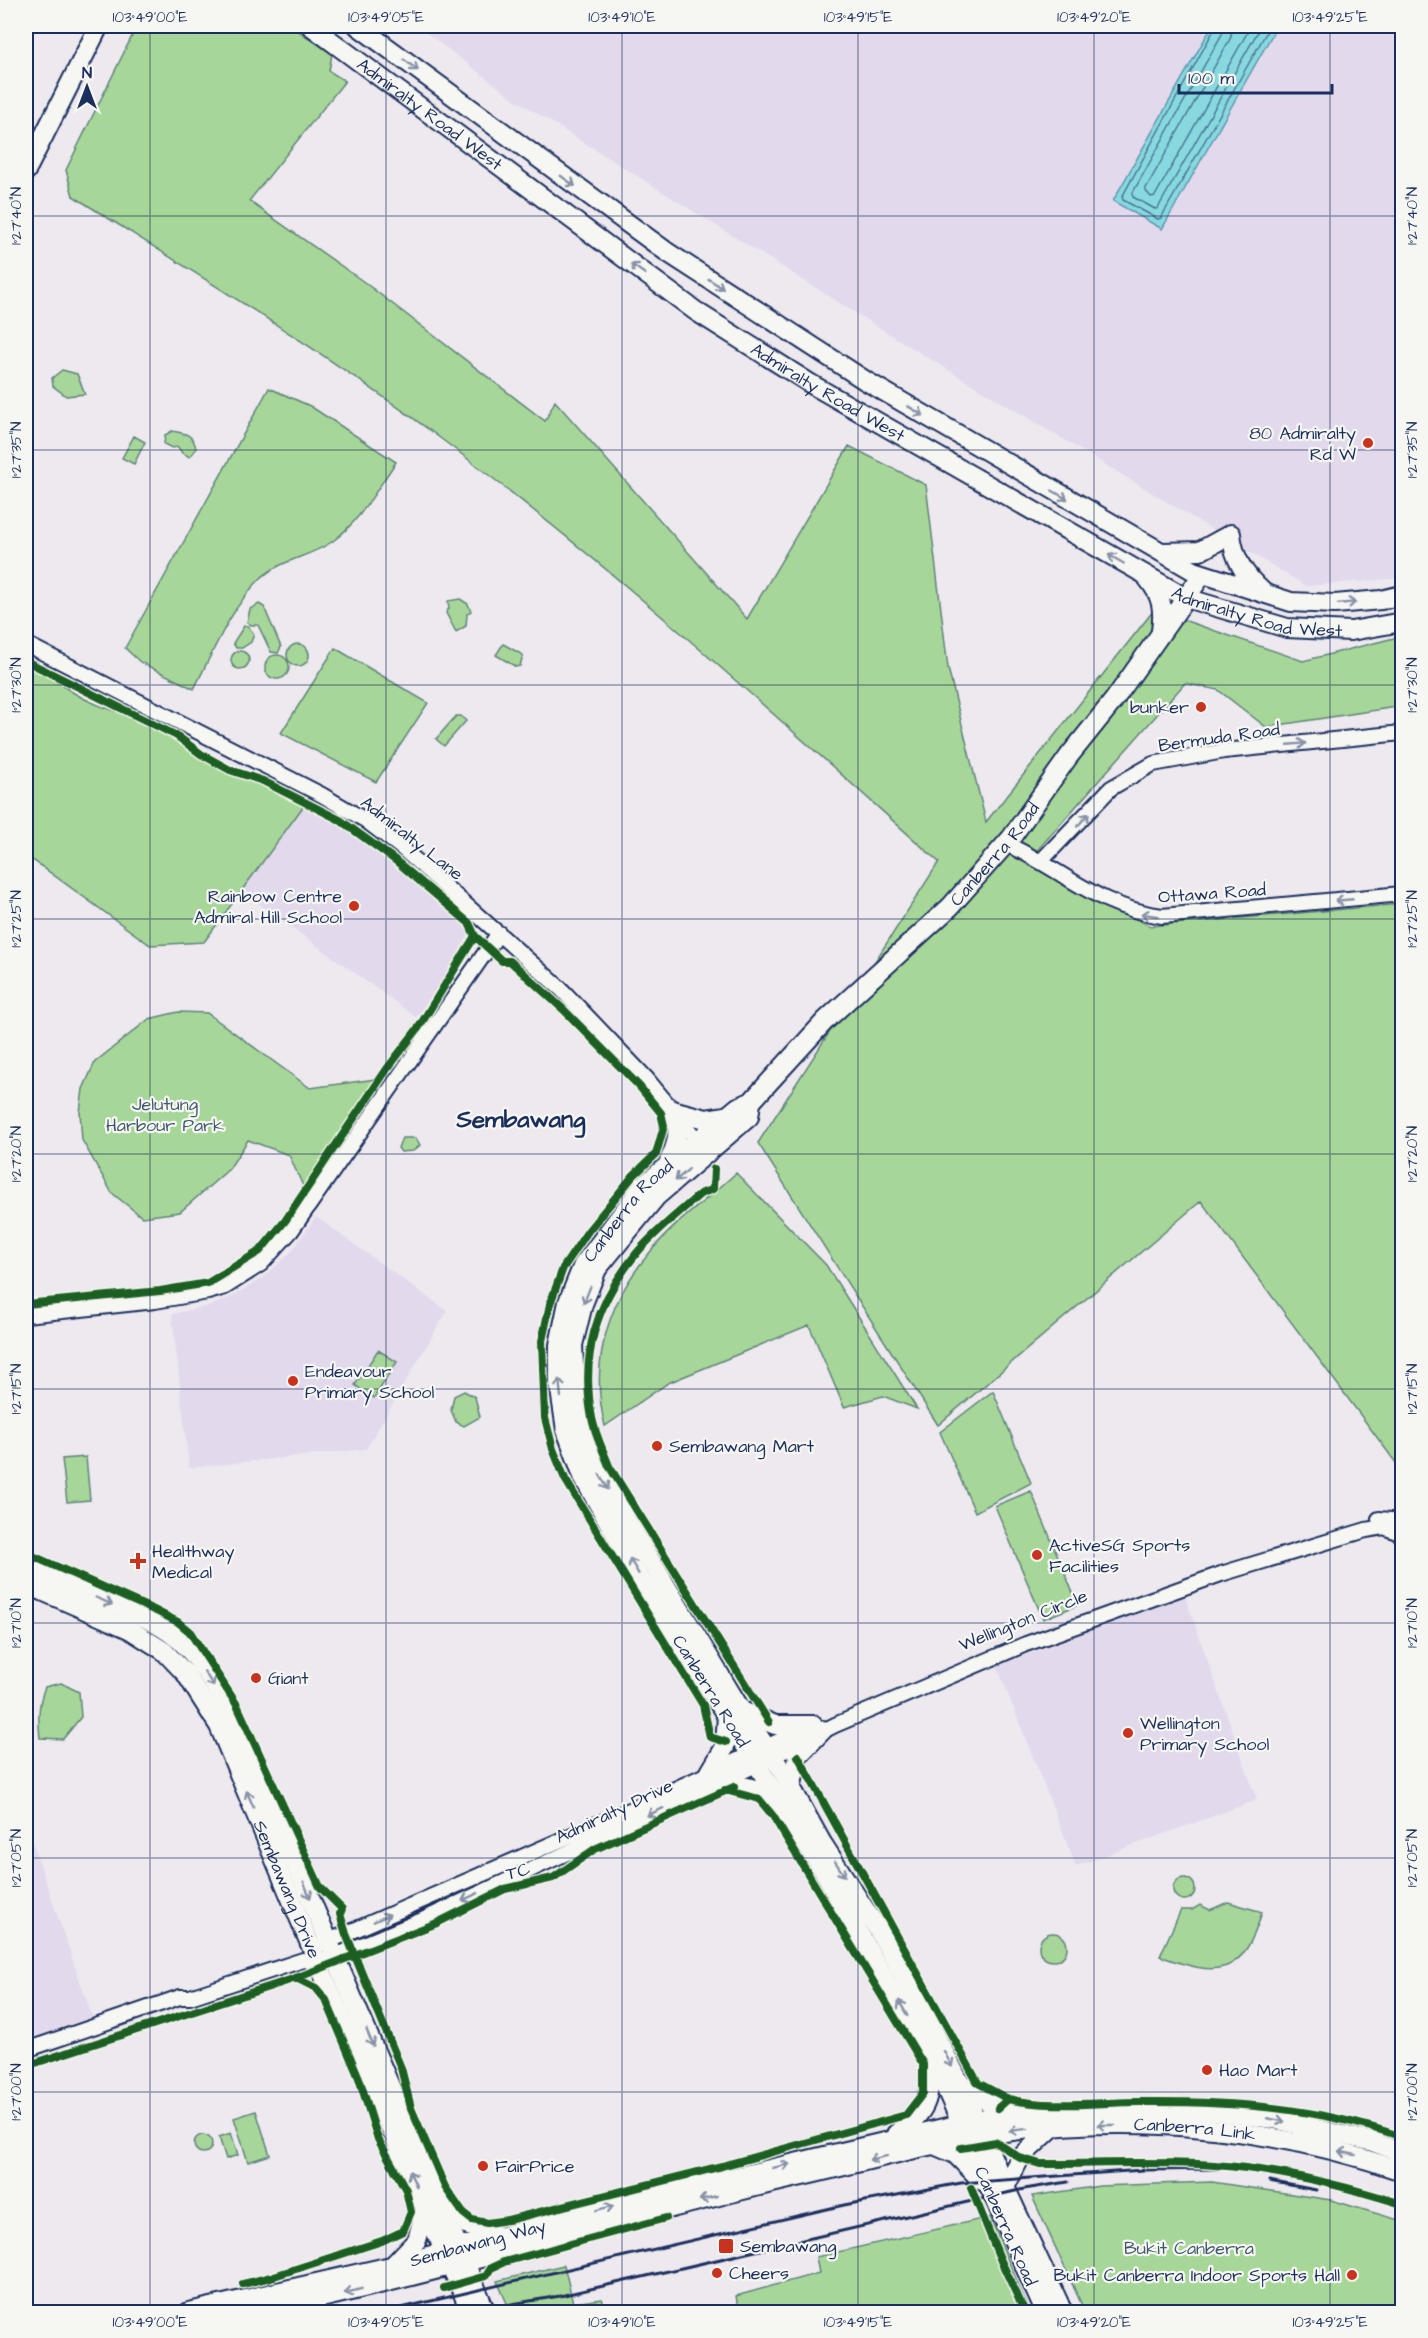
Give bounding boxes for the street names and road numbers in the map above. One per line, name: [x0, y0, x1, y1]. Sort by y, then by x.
street label: Admiralty Road West: [352, 52, 508, 177]
street label: Admiralty Road West: [746, 337, 910, 448]
street label: Admiralty Road West: [1167, 580, 1344, 644]
street label: Bermuda Road: [1157, 717, 1281, 758]
street label: Admiralty Lane: [354, 790, 469, 887]
street label: Canberra Road: [944, 797, 1046, 912]
street label: Ottawa Road: [1157, 877, 1267, 910]
street label: Canberra Road: [577, 1154, 679, 1268]
street label: Wellington Circle: [955, 1583, 1092, 1659]
street label: Canberra Road: [666, 1630, 755, 1752]
street label: Admiralty Drive: [551, 1773, 678, 1851]
street label: Sembawang Drive: [247, 1817, 327, 1962]
street label: TC: [503, 1856, 533, 1887]
street label: Canberra Link: [1134, 2112, 1257, 2147]
street label: Canberra Road: [968, 2163, 1043, 2290]
street label: Sembawang Way: [407, 2213, 549, 2273]

